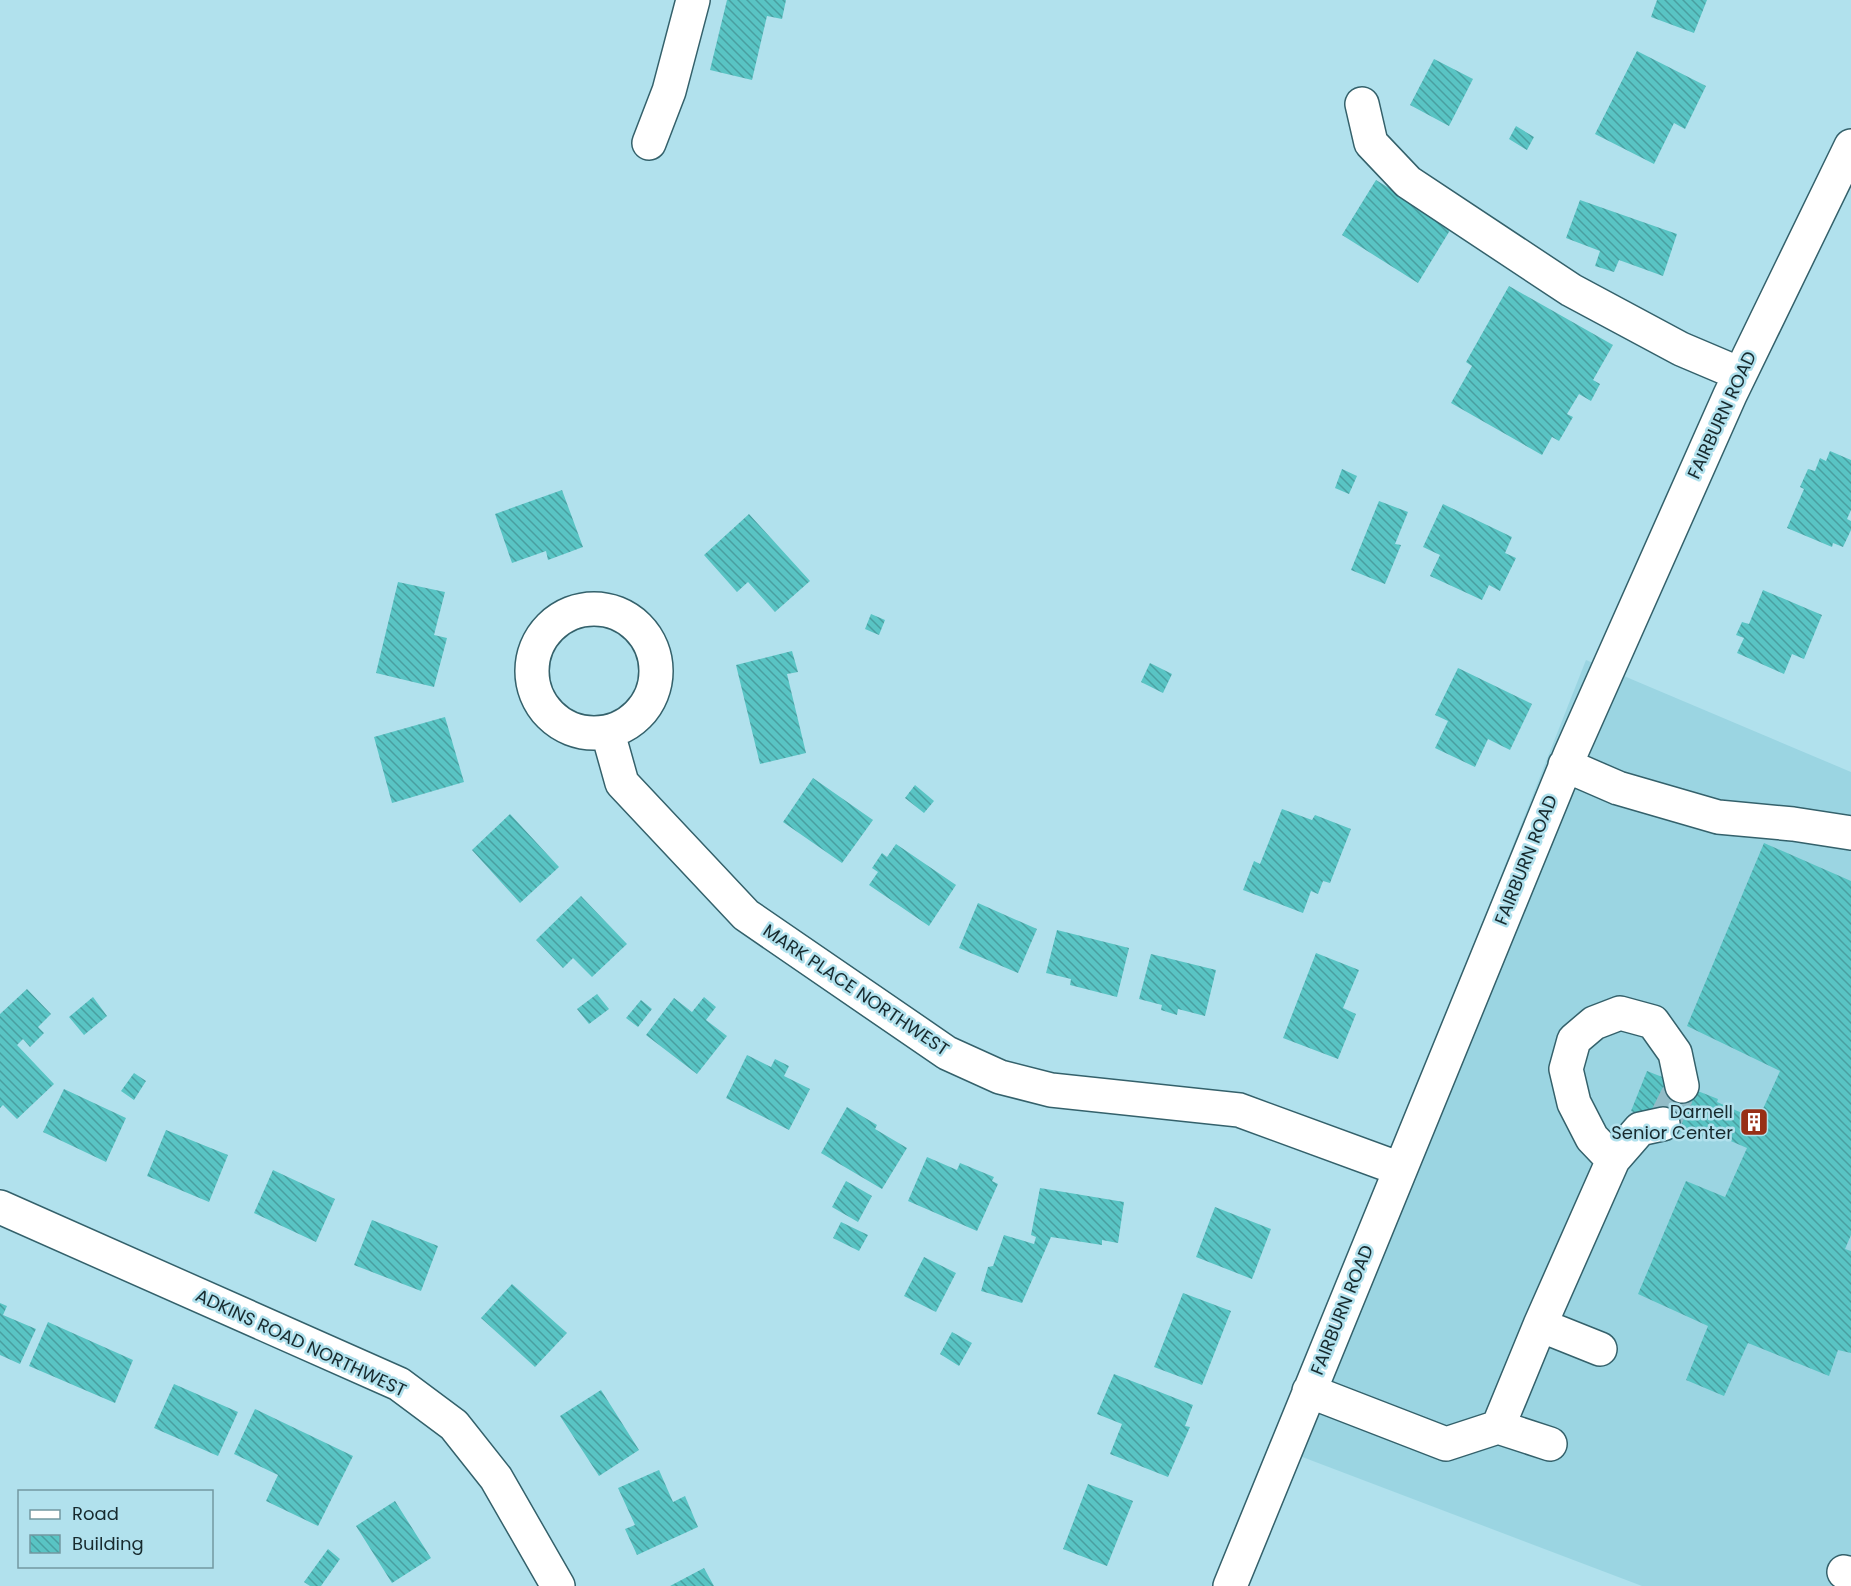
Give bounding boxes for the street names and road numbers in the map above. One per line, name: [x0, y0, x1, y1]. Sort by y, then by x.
street label: FAIRBURN ROAD: [1681, 347, 1762, 483]
street label: FAIRBURN ROAD: [1488, 791, 1563, 929]
street label: MARK PLACE NORTHWEST: [758, 918, 954, 1061]
street label: FAIRBURN ROAD: [1304, 1241, 1379, 1379]
street label: ADKINS ROAD NORTHWEST: [192, 1283, 411, 1403]

